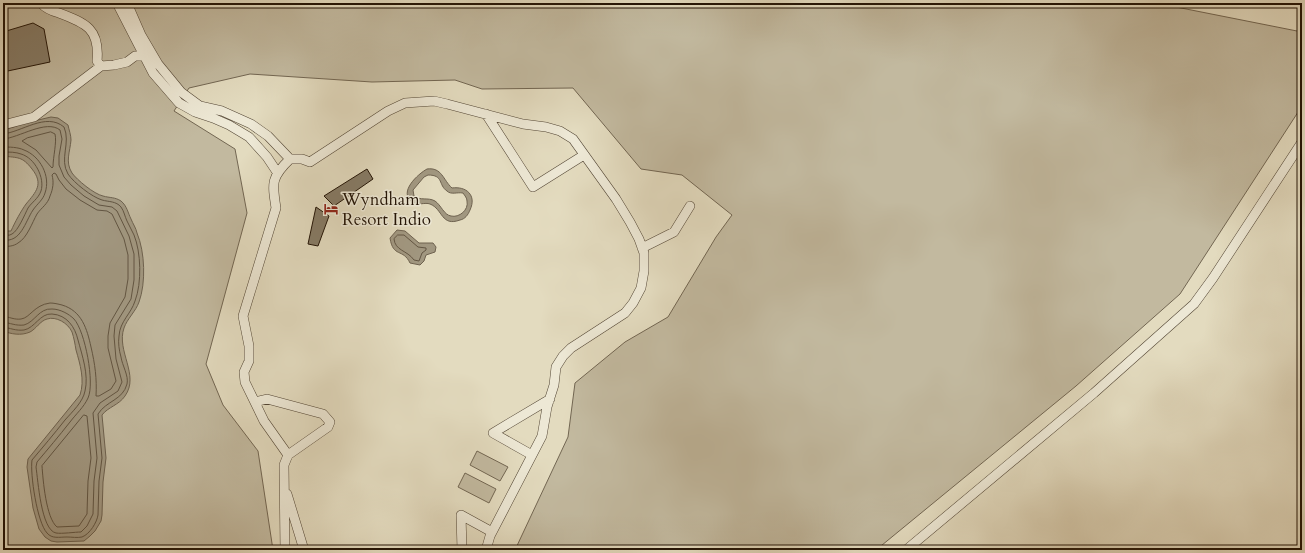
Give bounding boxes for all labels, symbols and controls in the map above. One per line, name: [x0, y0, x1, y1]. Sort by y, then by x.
place label: Wyndham Resort Indio: [341, 188, 431, 231]
hotel icon: Wyndham Resort Indio: [323, 201, 339, 217]

